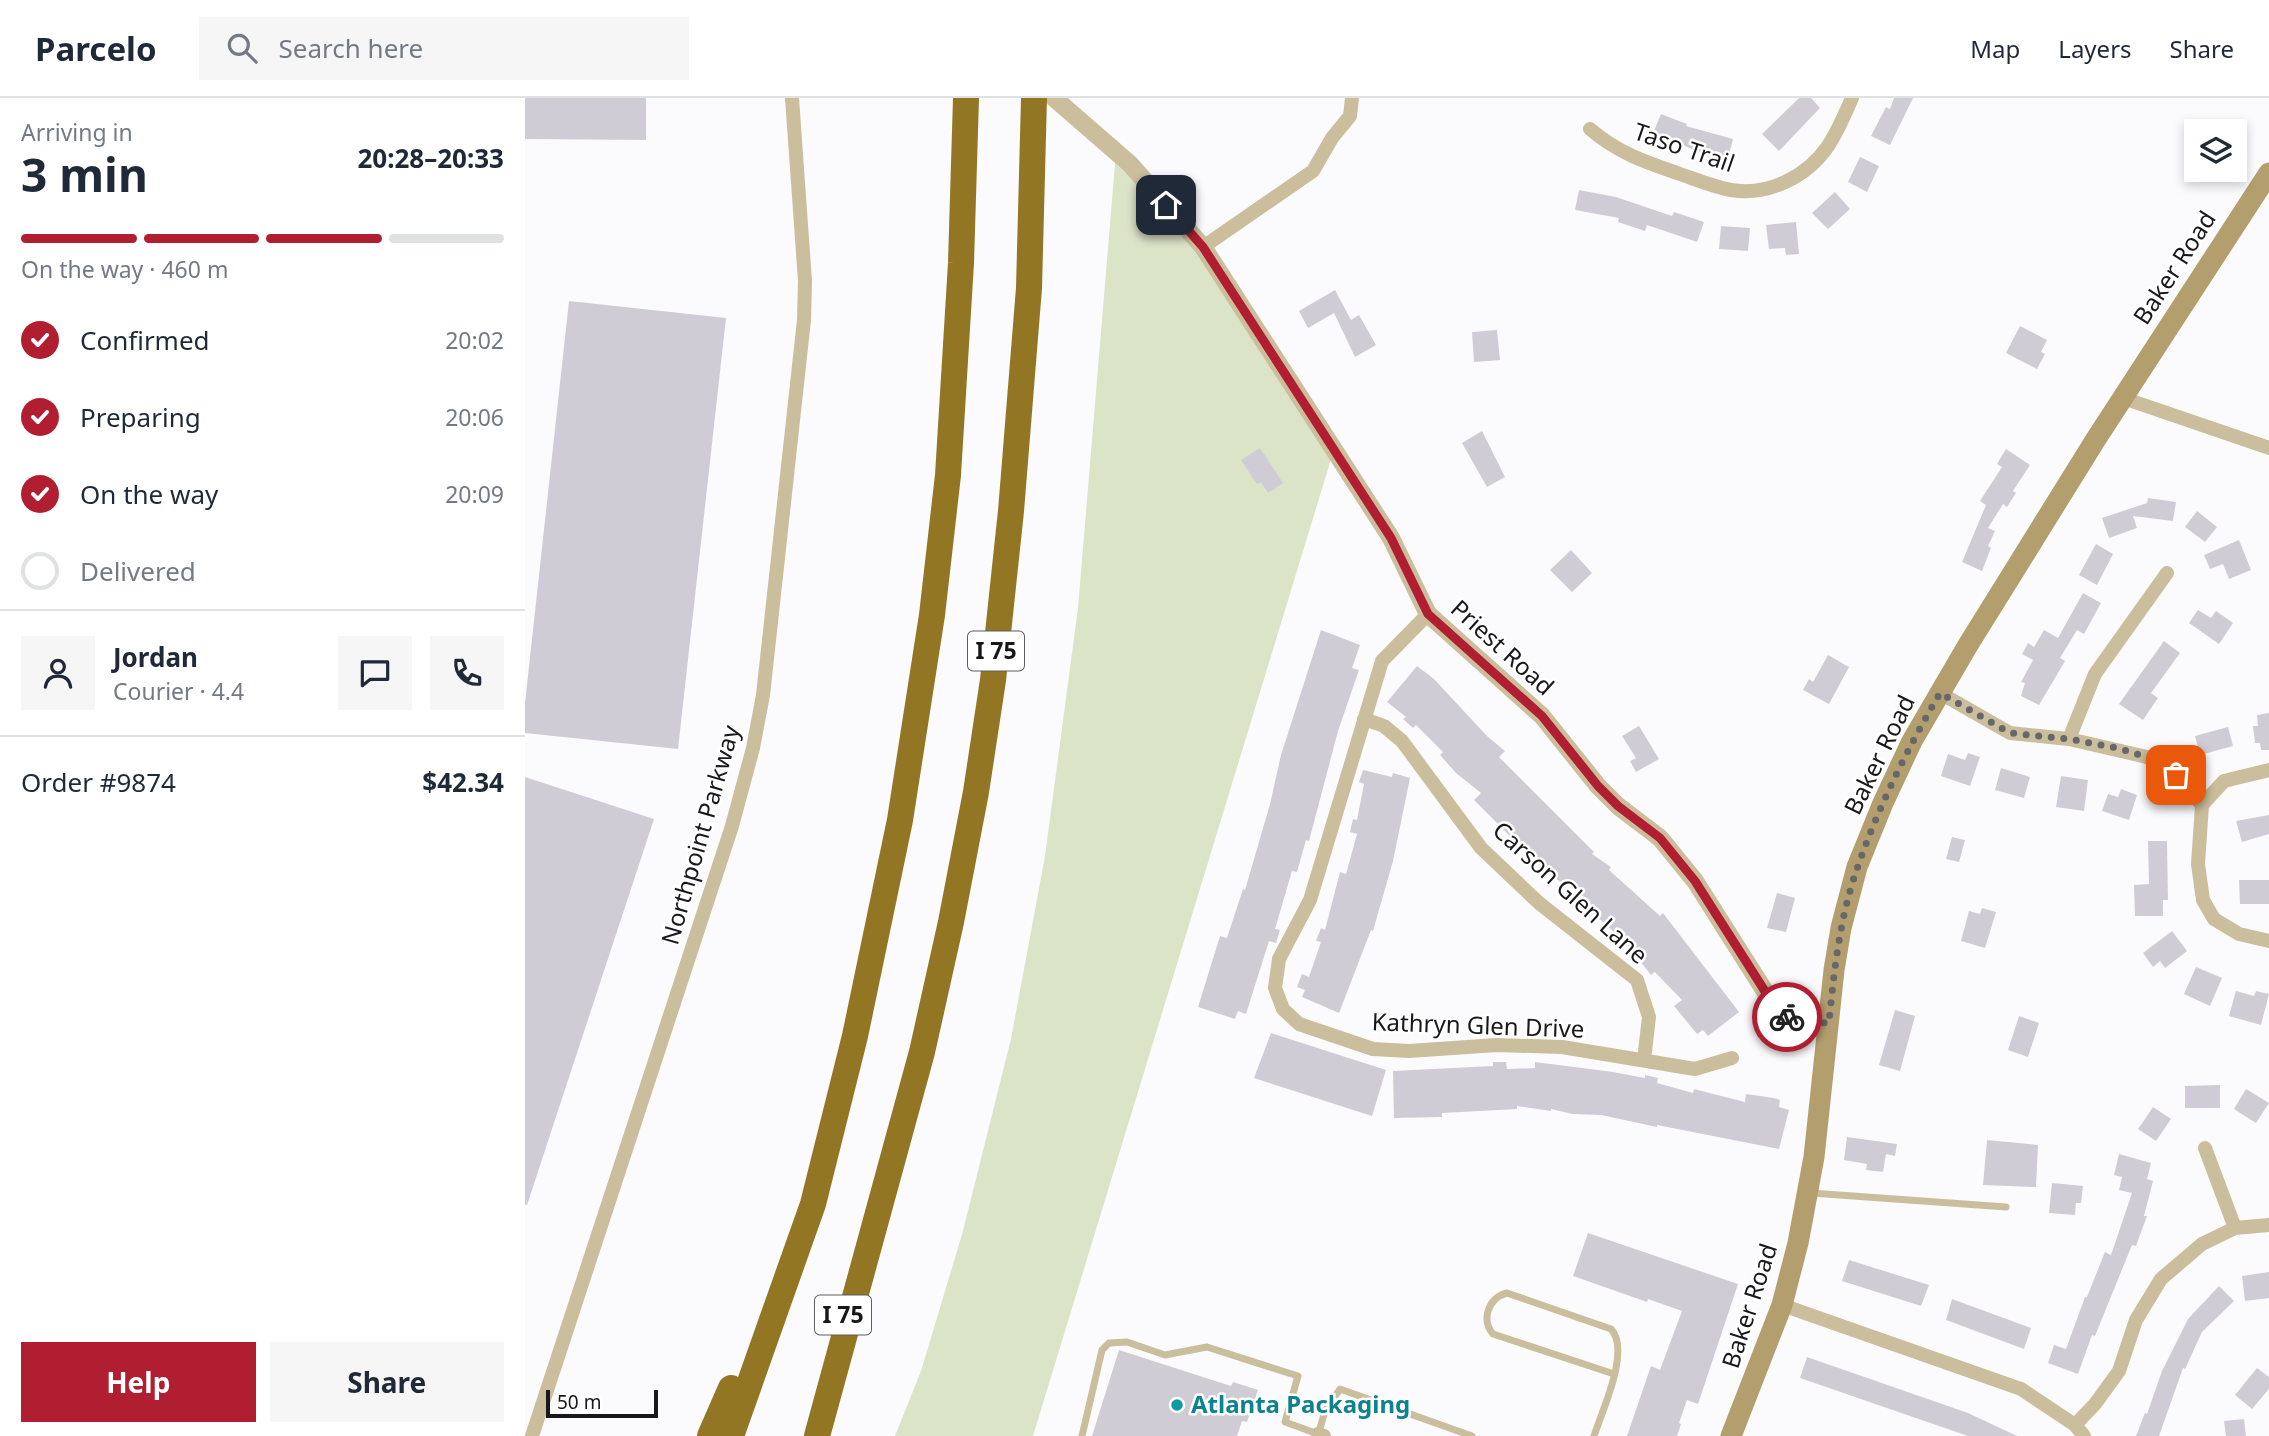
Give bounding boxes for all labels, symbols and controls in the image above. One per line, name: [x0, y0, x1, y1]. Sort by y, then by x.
search box: [199, 17, 689, 80]
text: Parcelo: [35, 26, 157, 71]
icon: search: [223, 29, 261, 67]
text: Search here: [279, 30, 423, 66]
text: Map: [1970, 32, 2020, 65]
text: Layers: [2058, 32, 2132, 65]
text: Share: [2170, 32, 2234, 65]
street label: Taso Trail: [1630, 114, 1739, 179]
text: Arriving in: [21, 116, 133, 148]
map controls: [2184, 119, 2247, 182]
button: layers: [2184, 119, 2247, 182]
text: 20:28–20:33: [357, 140, 504, 176]
text: 3 min: [21, 143, 148, 205]
pin: [1136, 175, 1196, 235]
icon: home: [1147, 186, 1185, 224]
street label: Baker Road: [2125, 204, 2223, 330]
text: On the way · 460 m: [21, 253, 228, 285]
icon: check: [21, 321, 59, 359]
text: Confirmed: [80, 322, 210, 358]
text: 20:02: [445, 324, 504, 356]
icon: check: [21, 398, 59, 436]
text: Preparing: [80, 399, 201, 435]
text: 20:06: [445, 401, 504, 433]
icon: check: [21, 475, 59, 513]
text: On the way: [80, 476, 218, 512]
text: 20:09: [445, 478, 504, 510]
text: Delivered: [80, 553, 196, 589]
street label: Priest Road: [1444, 592, 1562, 702]
road number: I 75: [968, 632, 1024, 670]
button: person: [21, 636, 95, 710]
button: chat: [338, 636, 412, 710]
button: phone: [430, 636, 504, 710]
text: Jordan: [113, 639, 198, 675]
text: Courier · 4.4: [113, 675, 244, 707]
street label: Baker Road: [1835, 689, 1922, 820]
street label: Northpoint Parkway: [652, 720, 747, 948]
pin: [2146, 745, 2206, 805]
icon: bag: [2157, 756, 2195, 794]
text: Order #9874: [21, 764, 176, 800]
text: $42.34: [422, 764, 504, 800]
street label: Carson Glen Lane: [1486, 813, 1656, 970]
courier: [1752, 982, 1822, 1052]
icon: bike: [1768, 998, 1806, 1036]
street label: Kathryn Glen Drive: [1371, 1004, 1585, 1045]
street label: Baker Road: [1713, 1239, 1784, 1372]
road number: I 75: [815, 1296, 871, 1334]
button: Help: [21, 1342, 256, 1422]
button: Share: [270, 1342, 504, 1422]
scale bar: [546, 1387, 658, 1419]
place label: Atlanta Packaging: [1191, 1387, 1410, 1420]
text: 50 m: [557, 1389, 601, 1415]
marker: Atlanta Packaging: [1169, 1397, 1185, 1413]

